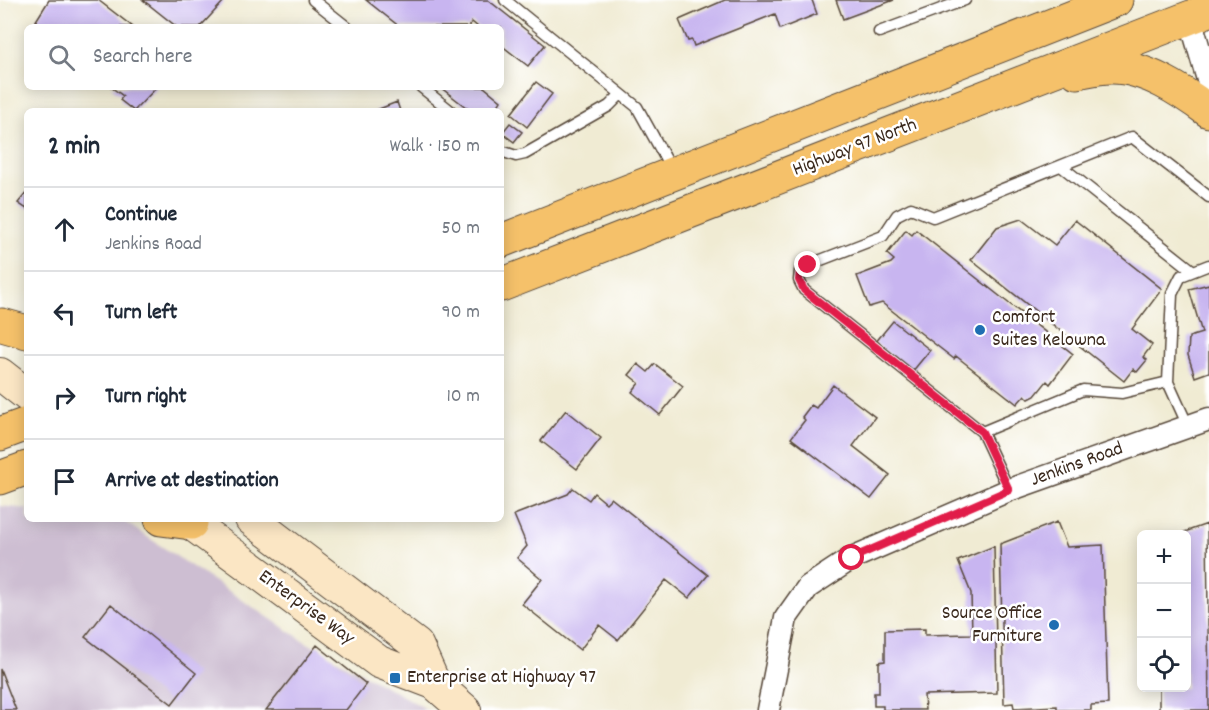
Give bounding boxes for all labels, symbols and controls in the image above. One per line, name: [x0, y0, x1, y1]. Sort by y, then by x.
search box: [24, 24, 504, 90]
icon: search: [45, 41, 78, 74]
text: Search here: [93, 42, 192, 73]
street label: Highway 97 North: [789, 111, 921, 185]
text: 2 min: [48, 129, 100, 166]
text: Walk · 150 m: [390, 133, 480, 161]
text: Continue: [105, 200, 177, 231]
icon: ahead: [48, 213, 81, 246]
text: 50 m: [442, 215, 480, 243]
text: Jenkins Road: [105, 231, 202, 259]
route end: [794, 251, 820, 277]
icon: left: [48, 297, 81, 330]
text: Turn left: [105, 298, 177, 329]
text: 90 m: [442, 299, 480, 327]
place label: Comfort Suites Kelowna: [992, 304, 1106, 355]
marker: Comfort Suites Kelowna: [973, 323, 987, 337]
icon: right: [48, 381, 81, 414]
text: Turn right: [105, 382, 187, 413]
text: 10 m: [446, 383, 480, 411]
street label: Jenkins Road: [1027, 435, 1127, 495]
icon: arrive: [48, 465, 81, 498]
text: Arrive at destination: [105, 466, 279, 497]
map controls: [1137, 530, 1191, 692]
button: +: [1137, 530, 1191, 584]
route start: [838, 544, 864, 570]
street label: Enterprise Way: [252, 563, 361, 653]
button: −: [1137, 584, 1191, 638]
place label: Source Office Furniture: [942, 600, 1042, 651]
marker: Source Office Furniture: [1047, 618, 1061, 632]
button: locate: [1137, 638, 1191, 692]
place label: Enterprise at Highway 97: [407, 664, 596, 692]
marker: Enterprise at Highway 97: [388, 671, 402, 685]

